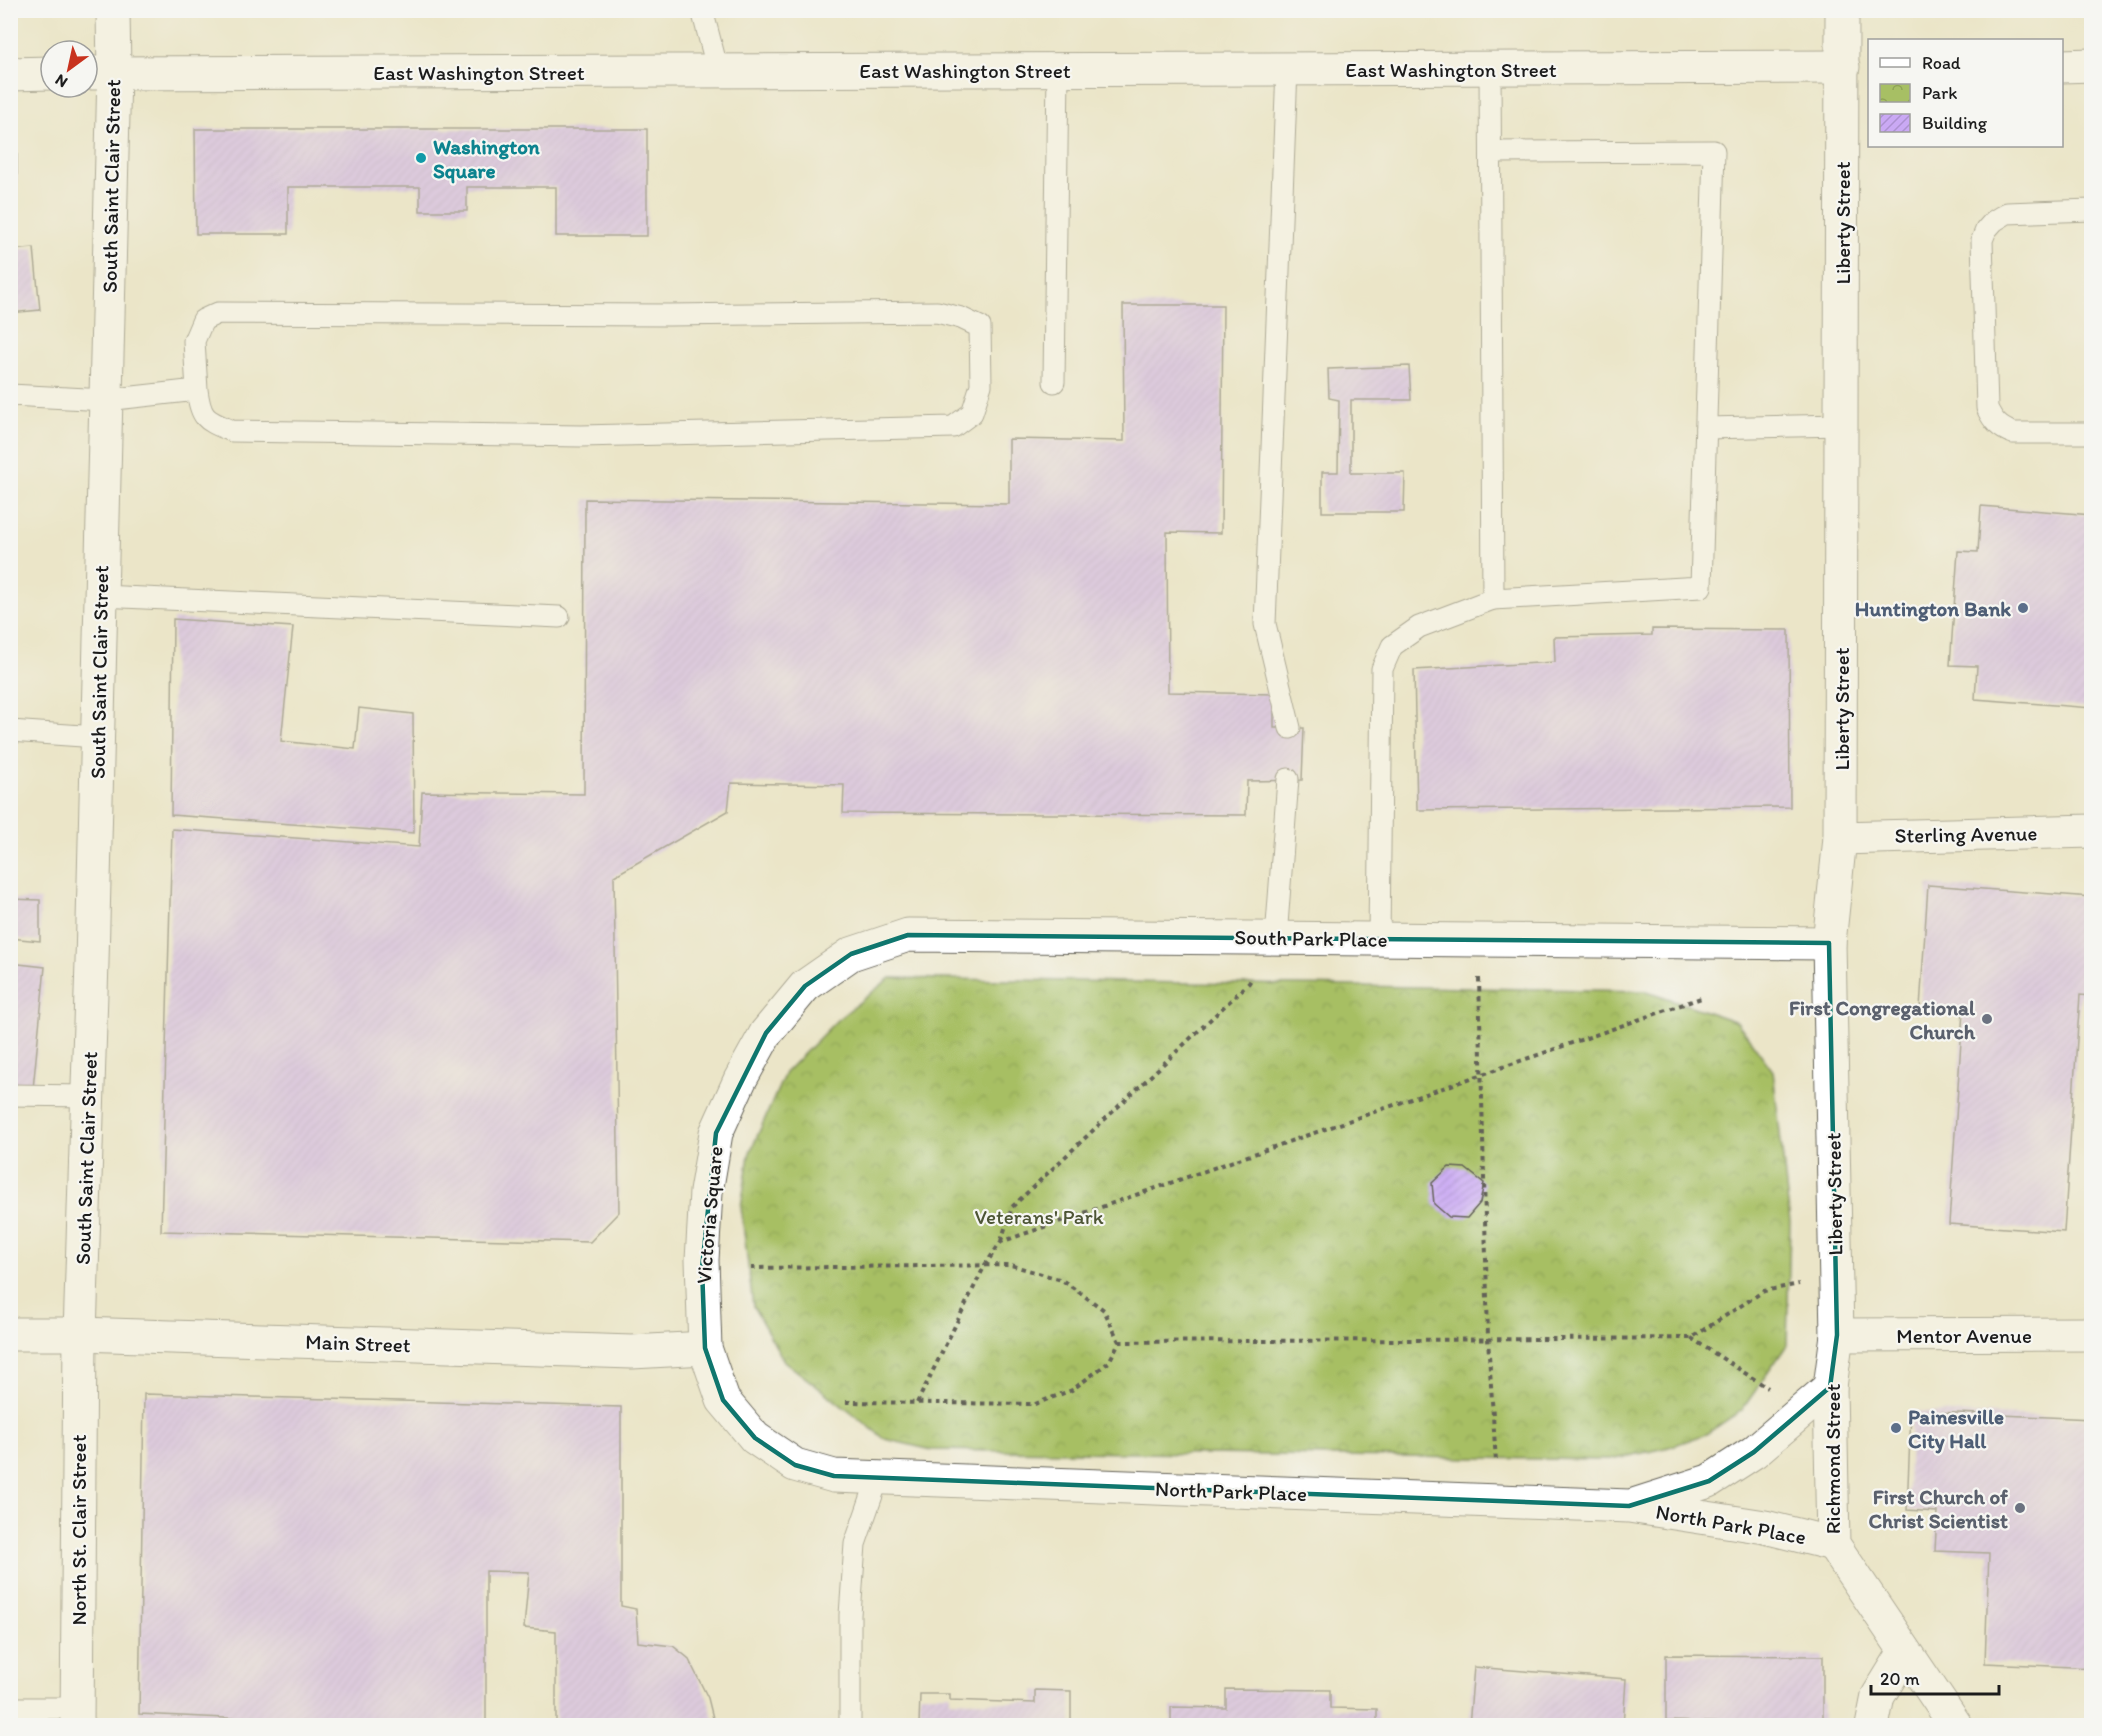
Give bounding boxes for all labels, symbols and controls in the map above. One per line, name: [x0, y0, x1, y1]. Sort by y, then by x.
north arrow: [39, 39, 99, 99]
legend: [1868, 39, 2063, 147]
text: Road: [1922, 52, 1961, 74]
street label: East Washington Street: [1345, 57, 1557, 82]
street label: East Washington Street: [859, 58, 1071, 83]
street label: East Washington Street: [373, 60, 585, 85]
text: N: [51, 70, 71, 92]
street label: South Saint Clair Street: [97, 79, 125, 293]
text: Park: [1922, 82, 1957, 104]
text: Building: [1922, 112, 1988, 134]
place label: Washington Square: [433, 134, 540, 184]
marker: Washington Square: [414, 151, 428, 165]
street label: Liberty Street: [1830, 161, 1855, 285]
street label: South Saint Clair Street: [85, 565, 113, 779]
place label: Huntington Bank: [1855, 596, 2011, 622]
marker: Huntington Bank: [2016, 601, 2030, 615]
street label: Liberty Street: [1829, 647, 1854, 771]
street label: Sterling Avenue: [1894, 820, 2038, 848]
street label: South Park Place: [1234, 924, 1388, 952]
place label: First Congregational Church: [1789, 995, 1976, 1044]
marker: First Congregational Church: [1980, 1012, 1994, 1026]
street label: South Saint Clair Street: [70, 1051, 102, 1265]
street label: Liberty Street: [1820, 1132, 1848, 1256]
street label: Victoria Square: [691, 1145, 727, 1285]
park label: Veterans' Park: [974, 1204, 1104, 1229]
street label: Mentor Avenue: [1896, 1323, 2032, 1348]
street label: Main Street: [305, 1329, 411, 1357]
street label: Richmond Street: [1820, 1384, 1845, 1534]
place label: Painesville City Hall: [1908, 1404, 2004, 1454]
marker: Painesville City Hall: [1889, 1421, 1903, 1435]
street label: North St. Clair Street: [66, 1434, 91, 1626]
street label: North Park Place: [1155, 1476, 1307, 1506]
place label: First Church of Christ Scientist: [1869, 1484, 2008, 1533]
street label: North Park Place: [1654, 1498, 1808, 1550]
marker: First Church of Christ Scientist: [2013, 1501, 2027, 1515]
scale bar: [1871, 1658, 1998, 1696]
text: 20 m: [1880, 1668, 1920, 1690]

